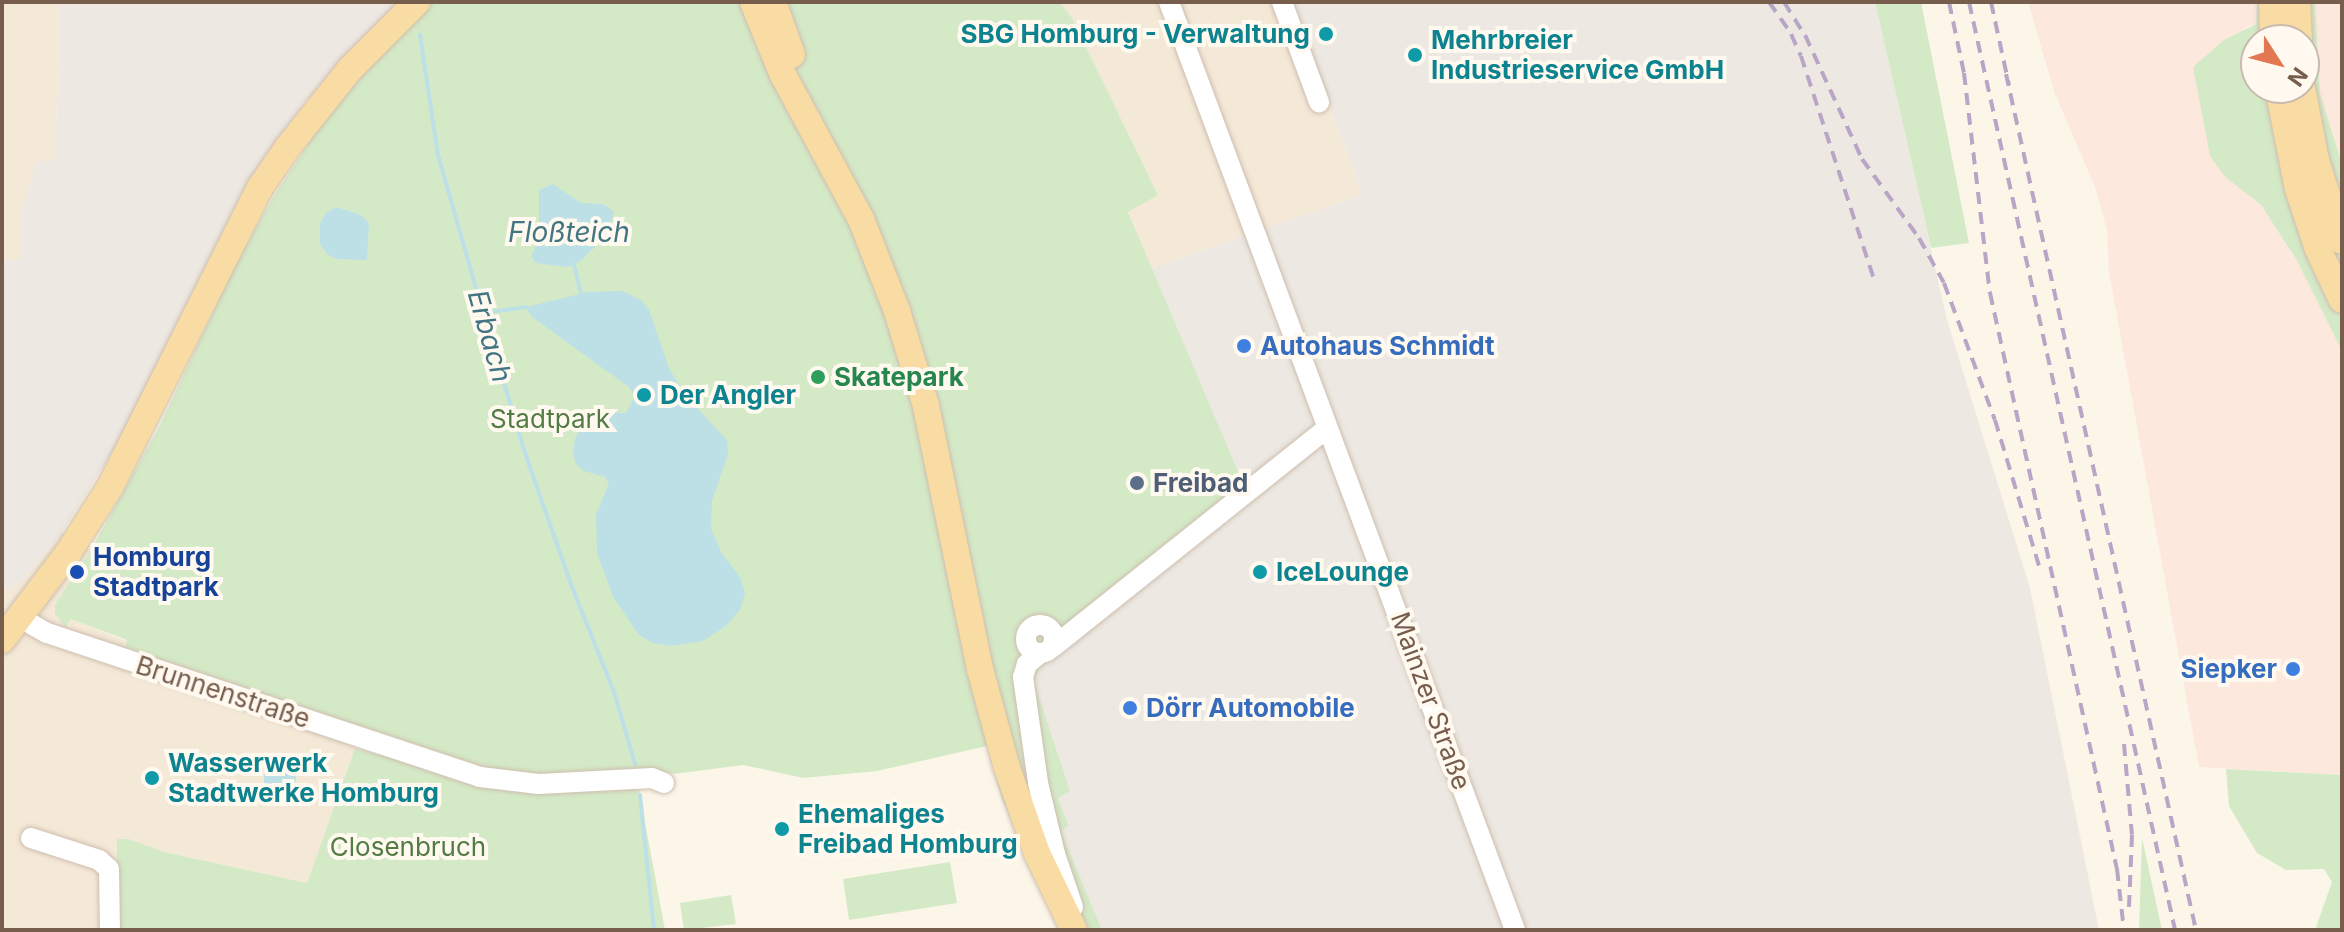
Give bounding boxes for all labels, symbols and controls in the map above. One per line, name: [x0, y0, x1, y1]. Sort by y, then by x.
place label: SBG Homburg - Verwaltung: [961, 18, 1310, 50]
place label: Mehrbreier Industrieservice GmbH: [1431, 24, 1724, 86]
north arrow: [2240, 24, 2320, 104]
marker: SBG Homburg - Verwaltung: [1317, 25, 1335, 43]
marker: Mehrbreier Industrieservice GmbH: [1406, 46, 1424, 64]
text: N: [2282, 63, 2313, 91]
water label: Floßteich: [508, 215, 630, 249]
water label: Erbach: [461, 286, 519, 386]
place label: Autohaus Schmidt: [1260, 330, 1495, 362]
marker: Autohaus Schmidt: [1235, 337, 1253, 355]
place label: Skatepark: [834, 361, 964, 393]
marker: Skatepark: [809, 368, 827, 386]
place label: Der Angler: [660, 379, 796, 411]
marker: Der Angler: [635, 386, 653, 404]
park label: Stadtpark: [490, 403, 610, 435]
place label: Freibad: [1153, 467, 1248, 499]
marker: Freibad: [1128, 474, 1146, 492]
place label: Homburg Stadtpark: [93, 541, 219, 602]
place label: IceLounge: [1276, 556, 1409, 588]
marker: Homburg Stadtpark: [68, 563, 86, 581]
marker: IceLounge: [1251, 563, 1269, 581]
street label: Mainzer Straße: [1384, 608, 1478, 794]
street label: Brunnenstraße: [132, 649, 314, 735]
place label: Siepker: [2180, 653, 2277, 685]
marker: Siepker: [2284, 660, 2302, 678]
place label: Dörr Automobile: [1146, 692, 1355, 724]
marker: Dörr Automobile: [1121, 699, 1139, 717]
place label: Wasserwerk Stadtwerke Homburg: [168, 747, 439, 808]
marker: Wasserwerk Stadtwerke Homburg: [143, 769, 161, 787]
place label: Ehemaliges Freibad Homburg: [798, 798, 1018, 860]
marker: Ehemaliges Freibad Homburg: [773, 820, 791, 838]
park label: Closenbruch: [330, 831, 486, 863]

